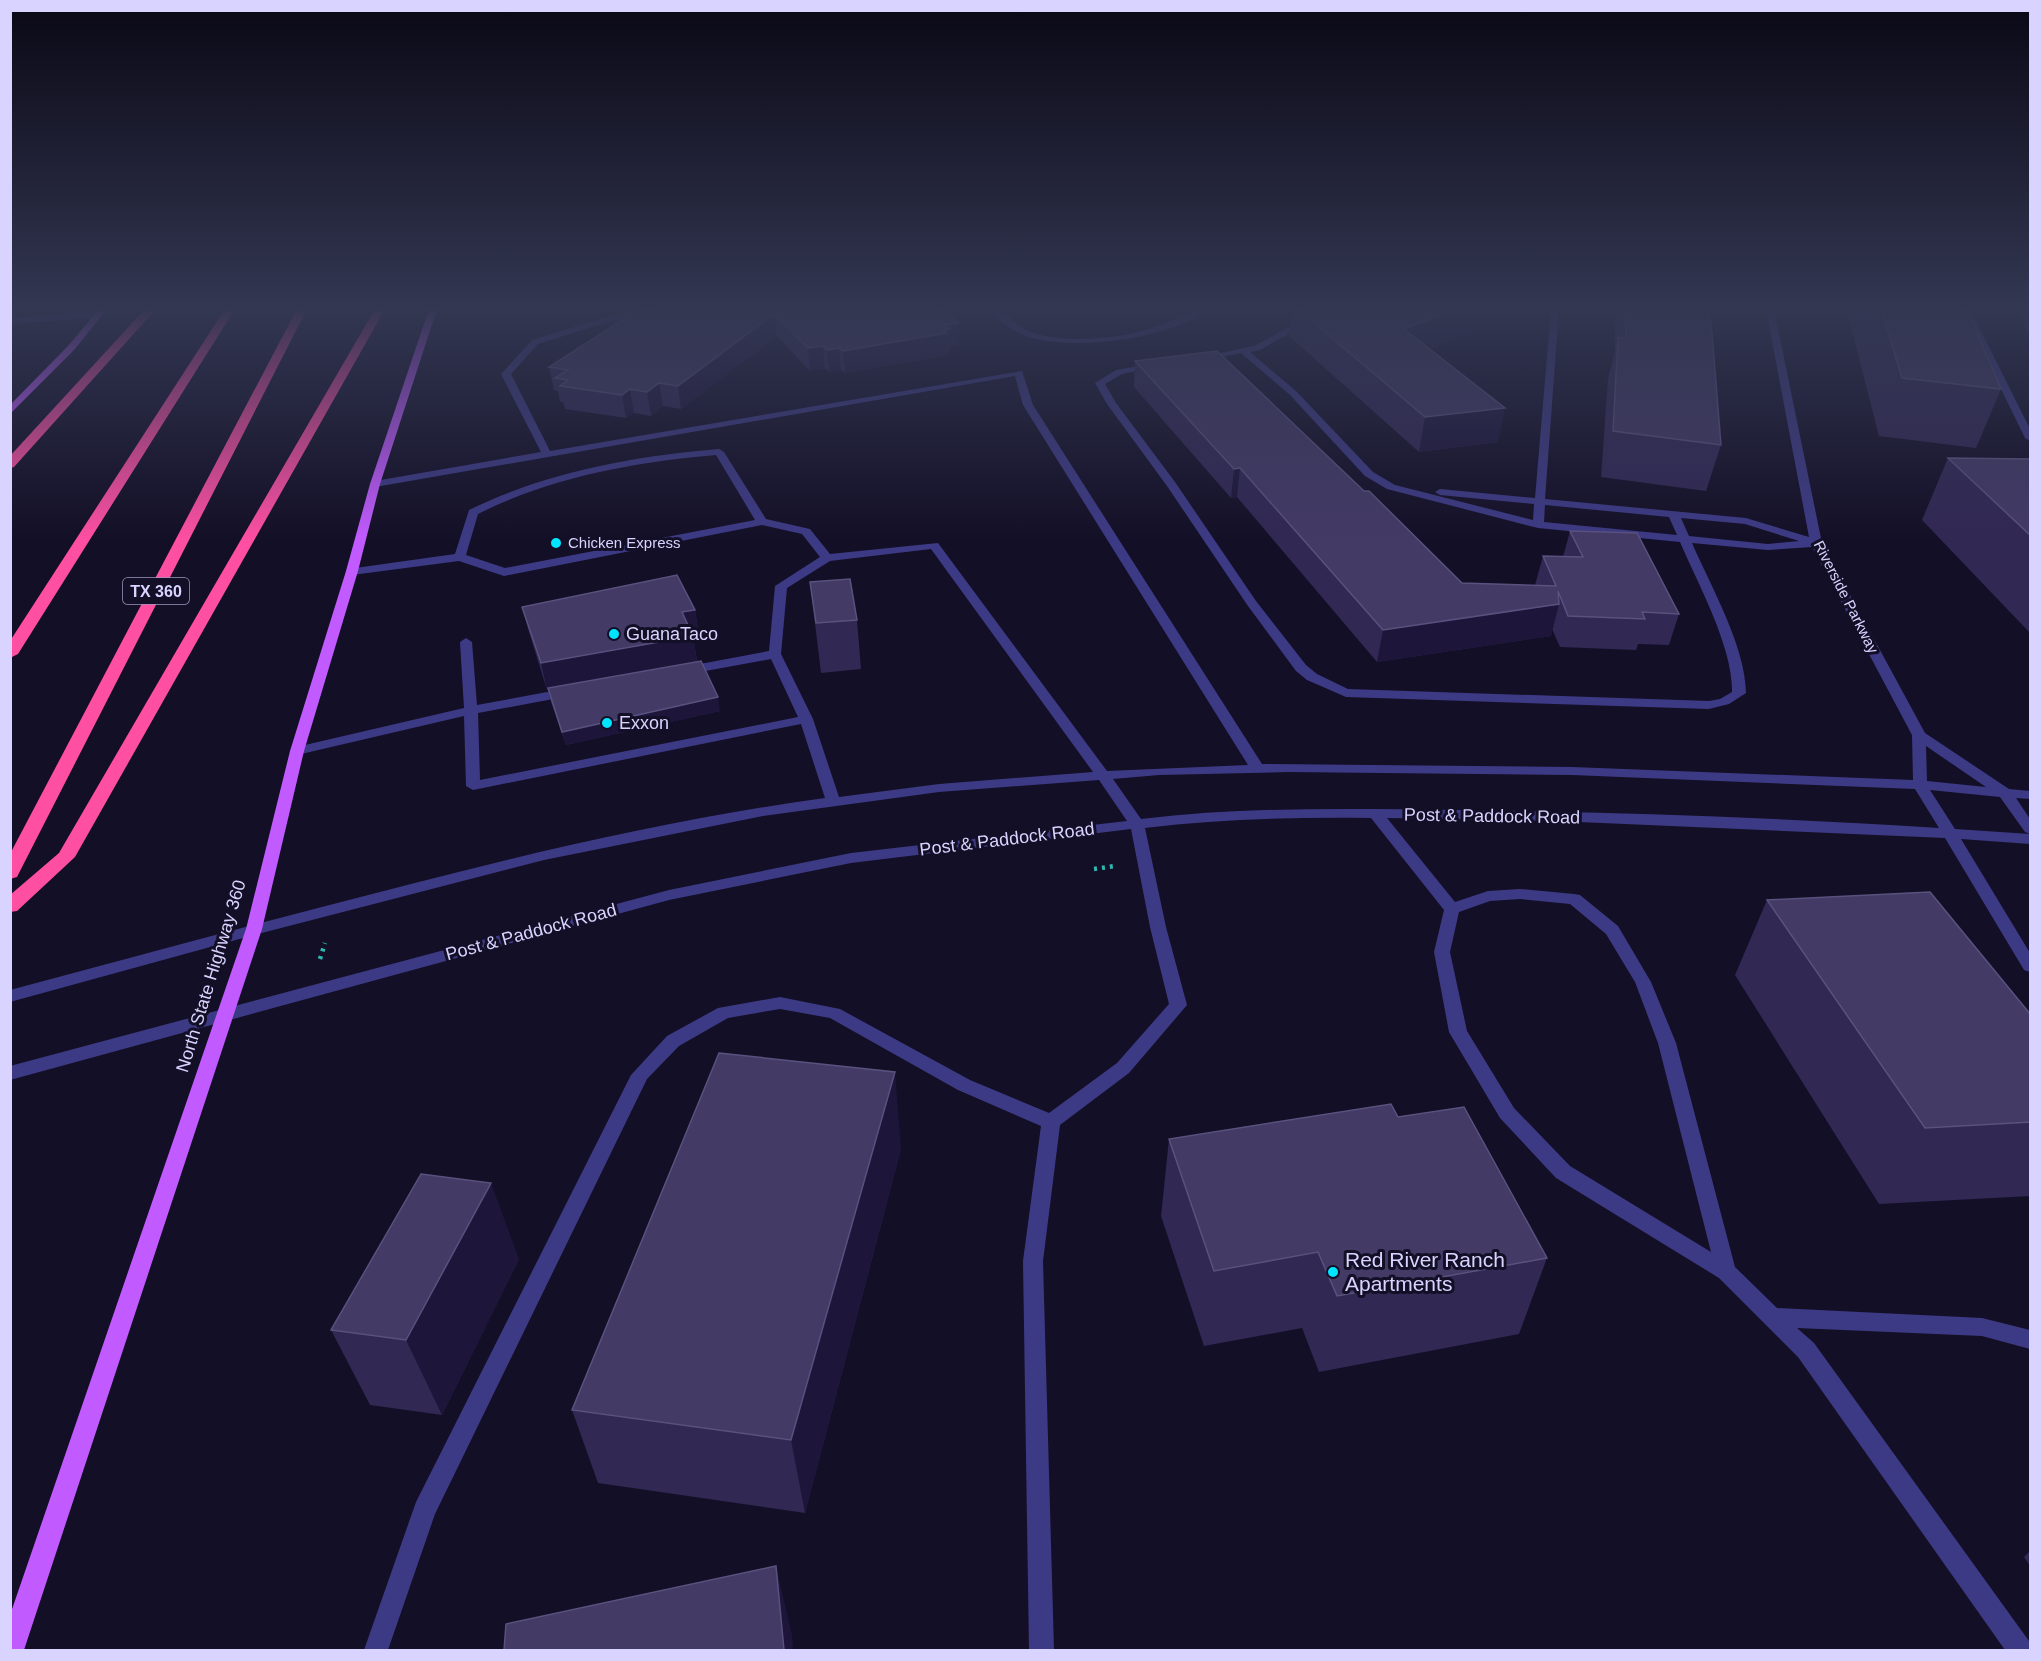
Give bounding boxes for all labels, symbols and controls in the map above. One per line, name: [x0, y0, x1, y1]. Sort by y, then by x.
place label: Chicken Express: [568, 534, 681, 551]
marker: Chicken Express: [549, 536, 563, 550]
street label: Riverside Parkway: [1811, 538, 1882, 656]
road number: TX 360: [123, 578, 189, 604]
place label: GuanaTaco: [626, 624, 718, 644]
marker: GuanaTaco: [607, 627, 621, 641]
place label: Exxon: [619, 713, 669, 733]
marker: Exxon: [600, 716, 614, 730]
street label: Post & Paddock Road: [1404, 804, 1580, 828]
street label: Post & Paddock Road: [918, 818, 1096, 860]
street label: North State Highway 360: [172, 877, 250, 1075]
street label: Post & Paddock Road: [443, 900, 619, 964]
place label: Red River Ranch Apartments: [1345, 1248, 1505, 1295]
marker: Red River Ranch Apartments: [1326, 1265, 1340, 1279]

